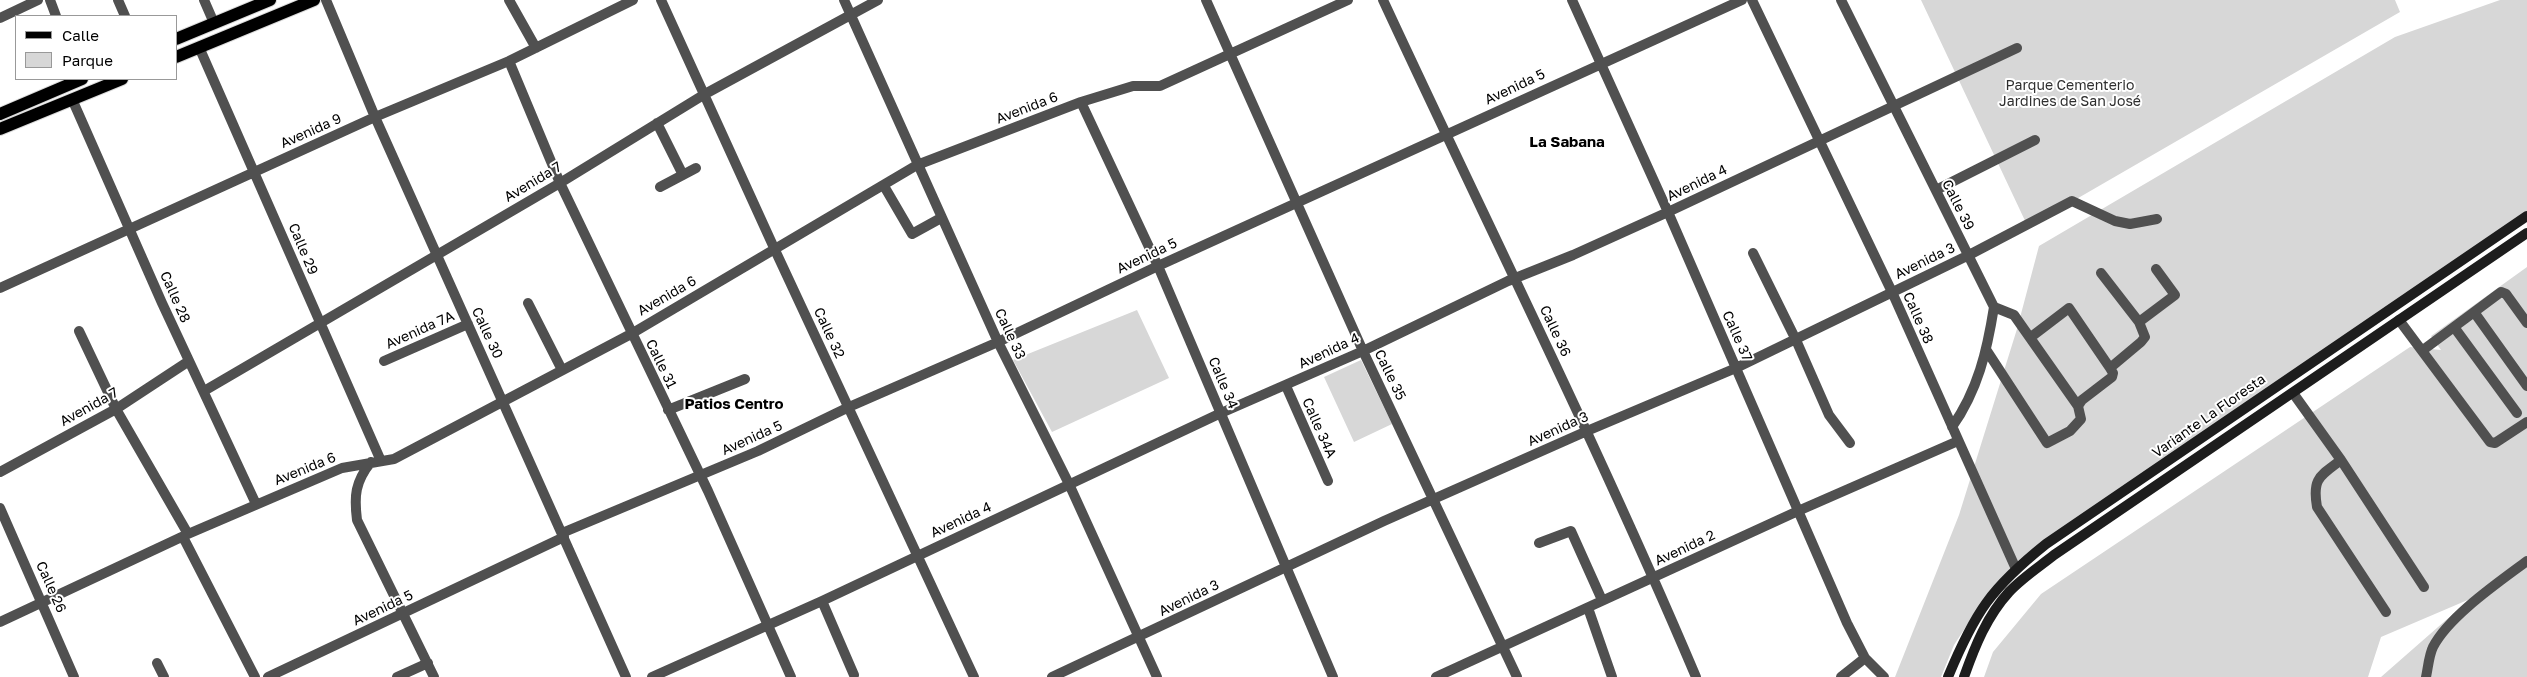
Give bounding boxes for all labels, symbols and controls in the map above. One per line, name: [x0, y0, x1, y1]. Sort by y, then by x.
legend: [15, 15, 178, 80]
text: Calle: [62, 26, 99, 44]
text: Parque: [62, 51, 113, 69]
street label: Avenida 5: [1482, 66, 1548, 108]
park label: Parque Cementerio Jardines de San José: [1999, 78, 2141, 110]
street label: Avenida 6: [994, 88, 1060, 128]
street label: Avenida 9: [278, 110, 344, 152]
district label: La Sabana: [1529, 133, 1605, 151]
street label: Avenida 7: [501, 158, 565, 206]
street label: Avenida 4: [1664, 161, 1730, 205]
street label: Calle 39: [1938, 177, 1978, 233]
street label: Calle 29: [285, 221, 321, 277]
street label: Avenida 5: [1114, 235, 1180, 277]
street label: Avenida 3: [1892, 239, 1958, 283]
street label: Calle 28: [156, 269, 194, 325]
street label: Avenida 6: [635, 272, 699, 320]
street label: Calle 38: [1899, 290, 1937, 346]
street label: Calle 36: [1536, 303, 1574, 359]
street label: Calle 30: [468, 305, 506, 361]
street label: Calle 32: [810, 305, 848, 361]
street label: Calle 33: [991, 306, 1029, 362]
street label: Avenida 7A: [383, 307, 457, 353]
street label: Calle 37: [1718, 308, 1756, 364]
street label: Avenida 4: [1296, 330, 1362, 372]
street label: Calle 31: [642, 337, 680, 391]
street label: Calle 35: [1371, 347, 1409, 403]
street label: Calle 34: [1205, 355, 1241, 411]
street label: Variante La Floresta: [2149, 371, 2269, 461]
street label: Avenida 7: [57, 384, 121, 430]
district label: Patios Centro: [685, 395, 783, 413]
street label: Calle 34A: [1298, 395, 1340, 461]
street label: Avenida 3: [1525, 408, 1591, 450]
street label: Avenida 5: [719, 417, 785, 459]
street label: Avenida 6: [272, 449, 338, 489]
street label: Avenida 4: [928, 499, 994, 541]
street label: Avenida 2: [1652, 527, 1718, 569]
street label: Calle 26: [32, 559, 70, 615]
street label: Avenida 3: [1156, 576, 1222, 620]
street label: Avenida 5: [350, 587, 416, 629]

